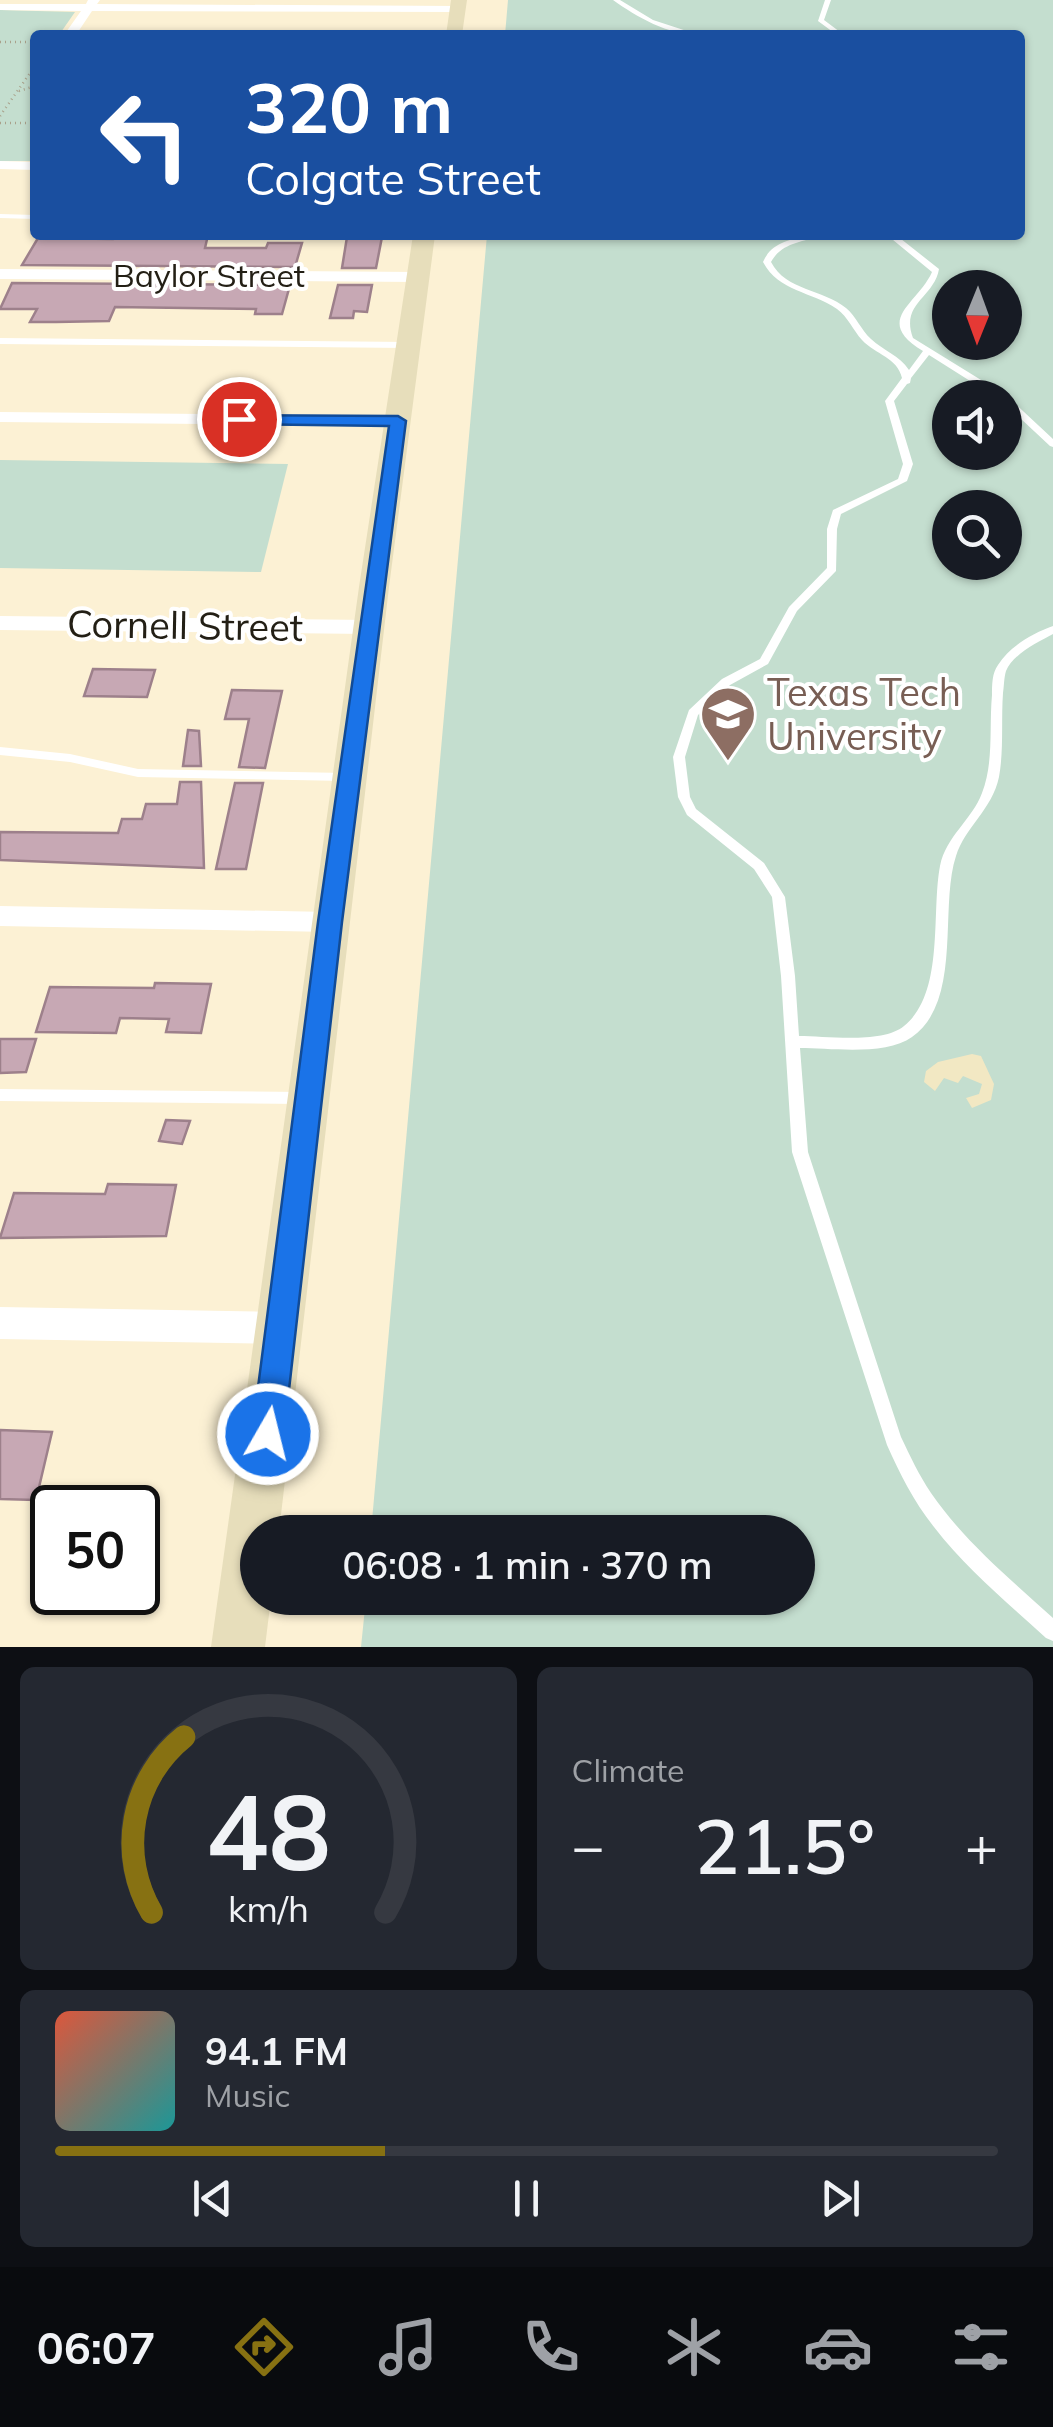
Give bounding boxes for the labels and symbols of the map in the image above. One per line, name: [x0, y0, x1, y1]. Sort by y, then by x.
street label: Baylor Street: [113, 255, 305, 295]
north arrow: [932, 270, 1022, 360]
pin: [197, 377, 282, 462]
street label: Cornell Street: [67, 599, 303, 651]
place label: Texas Tech University: [767, 668, 961, 760]
school or university icon: Texas Tech University: [698, 684, 758, 763]
position arrow: [216, 1382, 320, 1486]
speed limit sign: 50: [30, 1485, 160, 1615]

